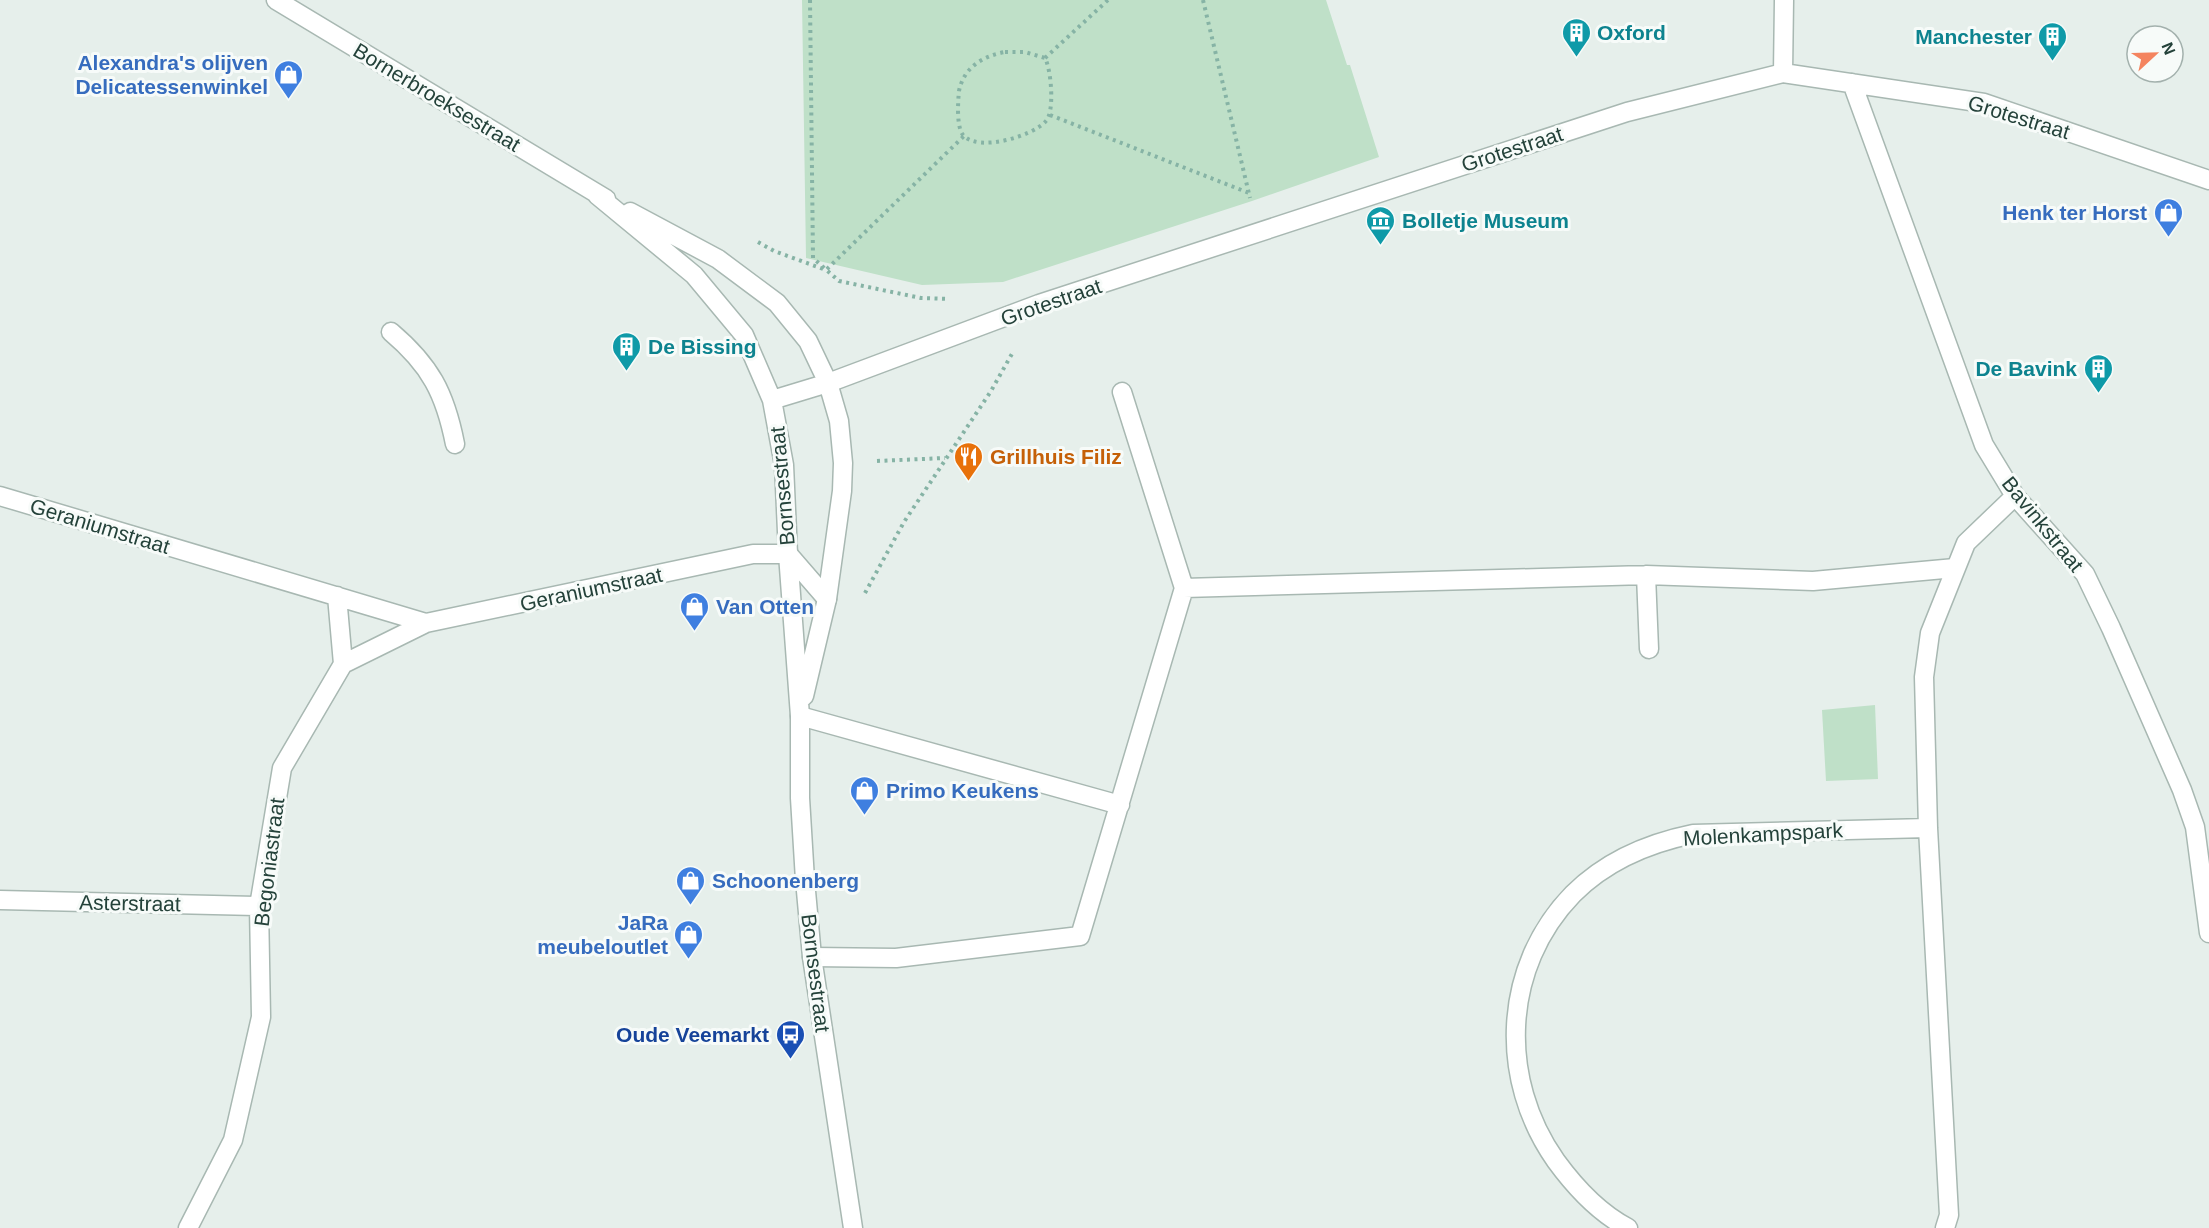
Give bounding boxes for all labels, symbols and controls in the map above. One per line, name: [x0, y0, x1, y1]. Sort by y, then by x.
building icon: Oxford: [1560, 16, 1592, 58]
building icon: Manchester: [2037, 20, 2069, 62]
place label: Oxford: [1597, 21, 1666, 44]
north arrow: [2125, 24, 2185, 84]
place label: Manchester: [1915, 25, 2032, 48]
street label: Bornerbroeksestraat: [350, 38, 525, 156]
text: N: [2158, 40, 2178, 57]
place label: Alexandra's olijven Delicatessenwinkel: [75, 51, 268, 98]
shop icon: Alexandra's olijven Delicatessenwinkel: [273, 58, 305, 100]
street label: Grotestraat: [1965, 91, 2073, 143]
street label: Grotestraat: [1458, 122, 1566, 176]
shop icon: Henk ter Horst: [2152, 196, 2184, 238]
place label: Henk ter Horst: [2002, 201, 2147, 224]
museum icon: Bolletje Museum: [1365, 204, 1397, 246]
place label: Bolletje Museum: [1402, 209, 1569, 232]
street label: Grotestraat: [998, 274, 1105, 330]
building icon: De Bissing: [611, 330, 643, 372]
place label: De Bissing: [648, 335, 757, 358]
building icon: De Bavink: [2082, 352, 2114, 394]
place label: De Bavink: [1975, 357, 2077, 380]
street label: Bornsestraat: [765, 426, 799, 546]
restaurant icon: Grillhuis Filiz: [953, 440, 985, 482]
place label: Grillhuis Filiz: [990, 445, 1122, 468]
street label: Bavinkstraat: [1998, 472, 2088, 576]
street label: Geraniumstraat: [27, 494, 173, 558]
street label: Geraniumstraat: [518, 563, 664, 615]
shop icon: Van Otten: [679, 590, 711, 632]
place label: Van Otten: [716, 595, 814, 618]
shop icon: Primo Keukens: [849, 774, 881, 816]
place label: Primo Keukens: [886, 779, 1039, 802]
street label: Begoniastraat: [250, 796, 288, 928]
street label: Molenkampspark: [1683, 818, 1844, 850]
shop icon: Schoonenberg: [675, 864, 707, 906]
place label: Schoonenberg: [712, 869, 859, 892]
street label: Asterstraat: [79, 891, 181, 915]
place label: JaRa meubeloutlet: [537, 911, 668, 958]
street label: Bornsestraat: [797, 913, 835, 1034]
shop icon: JaRa meubeloutlet: [673, 918, 705, 960]
bus stop icon: Oude Veemarkt: [774, 1018, 806, 1060]
place label: Oude Veemarkt: [616, 1023, 769, 1046]

